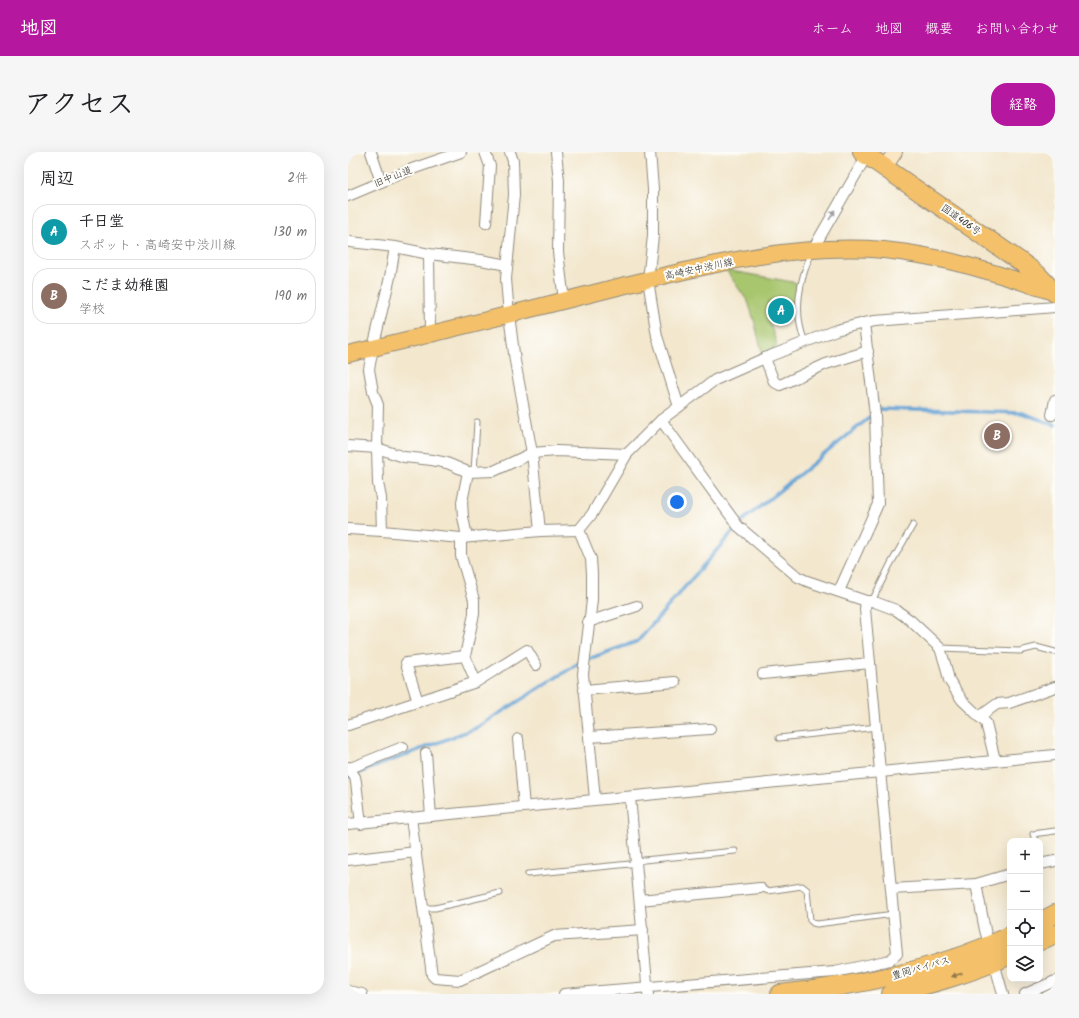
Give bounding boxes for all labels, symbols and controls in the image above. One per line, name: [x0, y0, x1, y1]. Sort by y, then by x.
text: 地図: [20, 14, 58, 44]
text: ホーム: [812, 18, 853, 40]
text: 地図: [875, 18, 903, 40]
text: 概要: [925, 18, 953, 40]
text: お問い合わせ: [975, 18, 1059, 40]
text: アクセス: [24, 83, 134, 128]
button: 経路: [991, 83, 1055, 126]
street label: 旧中山道: [371, 162, 415, 192]
text: 周辺: [40, 166, 74, 193]
text: 2件: [287, 168, 308, 189]
street label: 国道406号: [938, 200, 984, 240]
one-way arrow: [829, 209, 836, 221]
text: 千日堂: [79, 210, 124, 234]
text: A: [50, 222, 58, 243]
text: 130 m: [273, 222, 307, 243]
text: スポット · 高崎安中渋川線: [79, 235, 236, 256]
street label: 高崎安中渋川線: [663, 254, 735, 284]
text: こだま幼稚園: [79, 274, 169, 298]
text: B: [50, 286, 58, 307]
text: 190 m: [275, 286, 307, 307]
pin: A: [768, 296, 794, 326]
text: 学校: [79, 299, 105, 320]
pin: B: [984, 421, 1010, 451]
your location: [667, 492, 687, 512]
map controls: [1007, 838, 1043, 982]
button: +: [1007, 838, 1043, 874]
button: −: [1007, 874, 1043, 910]
button: locate: [1007, 910, 1043, 946]
button: layers: [1007, 946, 1043, 982]
street label: 豊岡バイパス: [890, 952, 952, 984]
one-way arrow: [950, 973, 962, 979]

